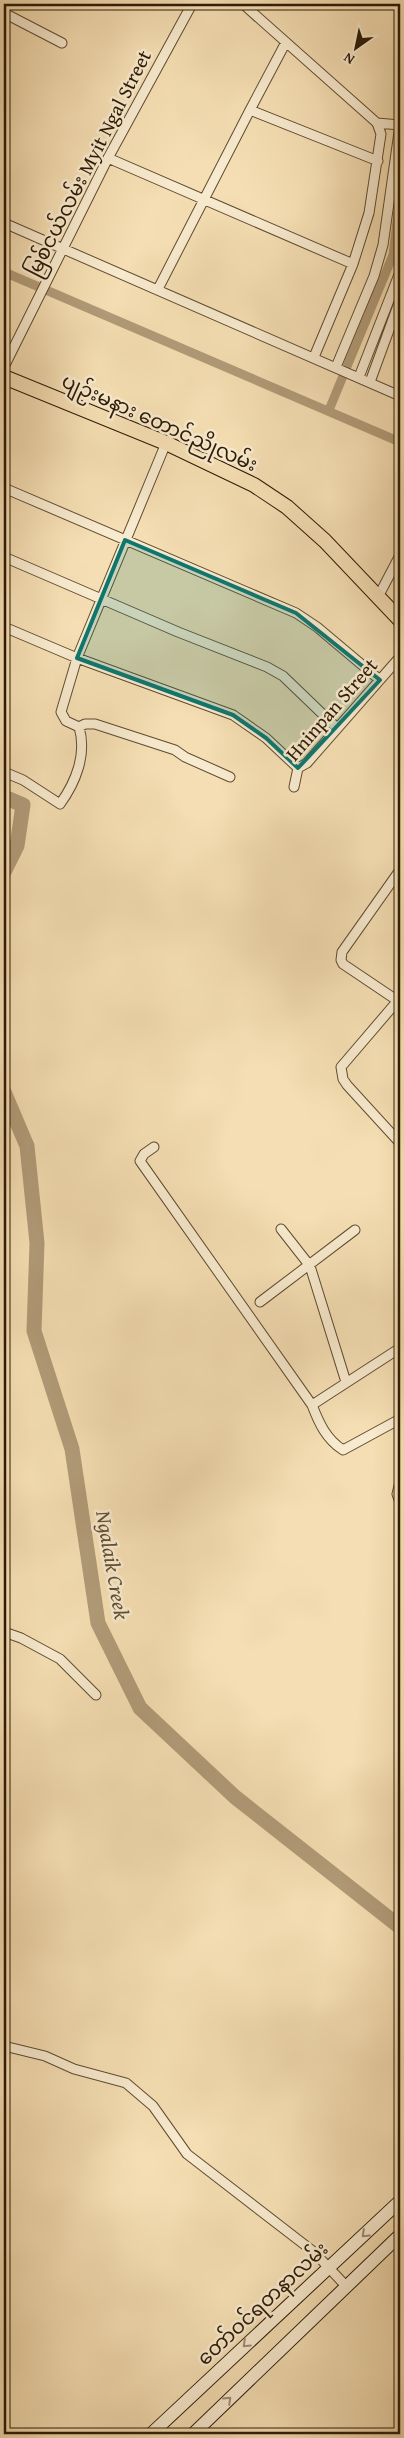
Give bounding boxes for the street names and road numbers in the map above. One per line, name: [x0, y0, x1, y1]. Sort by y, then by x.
street label: မြစ်ငယ်လမ်း Myit Ngal Street: [18, 45, 160, 282]
street label: ပျဉ်းမနား တောင်ညိုလမ်း: [57, 366, 262, 480]
street label: Hninpan Street: [278, 651, 384, 767]
street label: တော်ဝင်ရတနာလမ်း: [190, 2234, 335, 2373]

